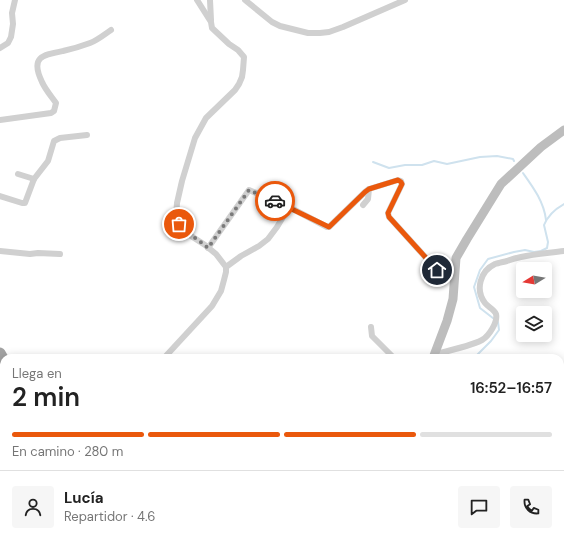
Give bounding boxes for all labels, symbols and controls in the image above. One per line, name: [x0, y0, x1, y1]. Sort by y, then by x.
courier: [255, 181, 295, 221]
icon: car: [264, 190, 286, 212]
pin: [162, 207, 196, 241]
icon: bag: [168, 213, 190, 235]
pin: [420, 253, 454, 287]
icon: home: [426, 259, 448, 281]
north arrow: [516, 262, 552, 298]
map controls: [516, 262, 552, 342]
button: layers: [516, 306, 552, 342]
text: Llega en: [12, 365, 62, 382]
text: 16:52–16:57: [470, 378, 552, 398]
text: 2 min: [12, 380, 80, 414]
text: En camino · 280 m: [12, 443, 123, 460]
button: person: [12, 486, 54, 528]
button: chat: [458, 486, 500, 528]
button: phone: [510, 486, 552, 528]
text: Lucía: [64, 488, 104, 508]
text: Repartidor · 4.6: [64, 508, 155, 525]

